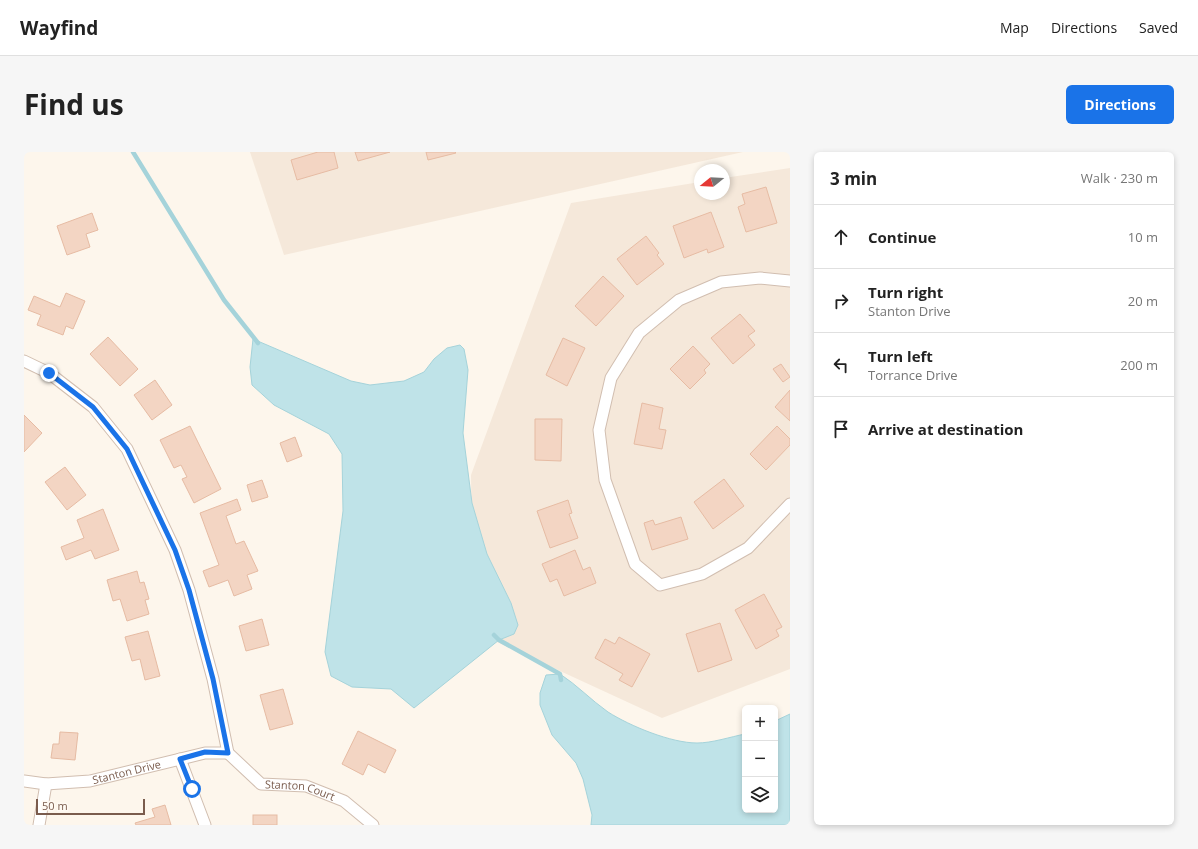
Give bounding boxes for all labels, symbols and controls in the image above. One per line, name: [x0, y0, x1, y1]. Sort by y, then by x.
text: Wayfind: [20, 15, 98, 41]
text: Map: [1000, 18, 1029, 37]
text: Directions: [1051, 18, 1117, 37]
text: Saved: [1139, 18, 1178, 37]
text: Find us: [24, 85, 124, 123]
button: Directions: [1066, 85, 1174, 124]
north arrow: [694, 164, 730, 200]
text: 3 min: [830, 167, 877, 190]
text: Walk · 230 m: [1081, 169, 1158, 187]
icon: ahead: [830, 226, 852, 248]
text: Continue: [868, 227, 936, 247]
text: 10 m: [1128, 228, 1158, 246]
text: Turn right: [868, 282, 943, 302]
icon: right: [830, 290, 852, 312]
text: 20 m: [1128, 292, 1158, 310]
text: Stanton Drive: [868, 302, 951, 320]
text: Turn left: [868, 346, 933, 366]
icon: left: [830, 354, 852, 376]
text: 200 m: [1120, 356, 1158, 374]
route end: [40, 364, 58, 382]
text: Torrance Drive: [868, 366, 958, 384]
icon: arrive: [830, 418, 852, 440]
text: Arrive at destination: [868, 419, 1023, 439]
map controls: [742, 705, 778, 813]
button: +: [742, 705, 778, 741]
button: −: [742, 741, 778, 777]
street label: Stanton Drive: [91, 756, 162, 787]
street label: Stanton Court: [265, 776, 337, 804]
button: layers: [742, 777, 778, 813]
route start: [183, 780, 201, 798]
scale bar: [36, 797, 145, 816]
text: 50 m: [42, 798, 68, 813]

